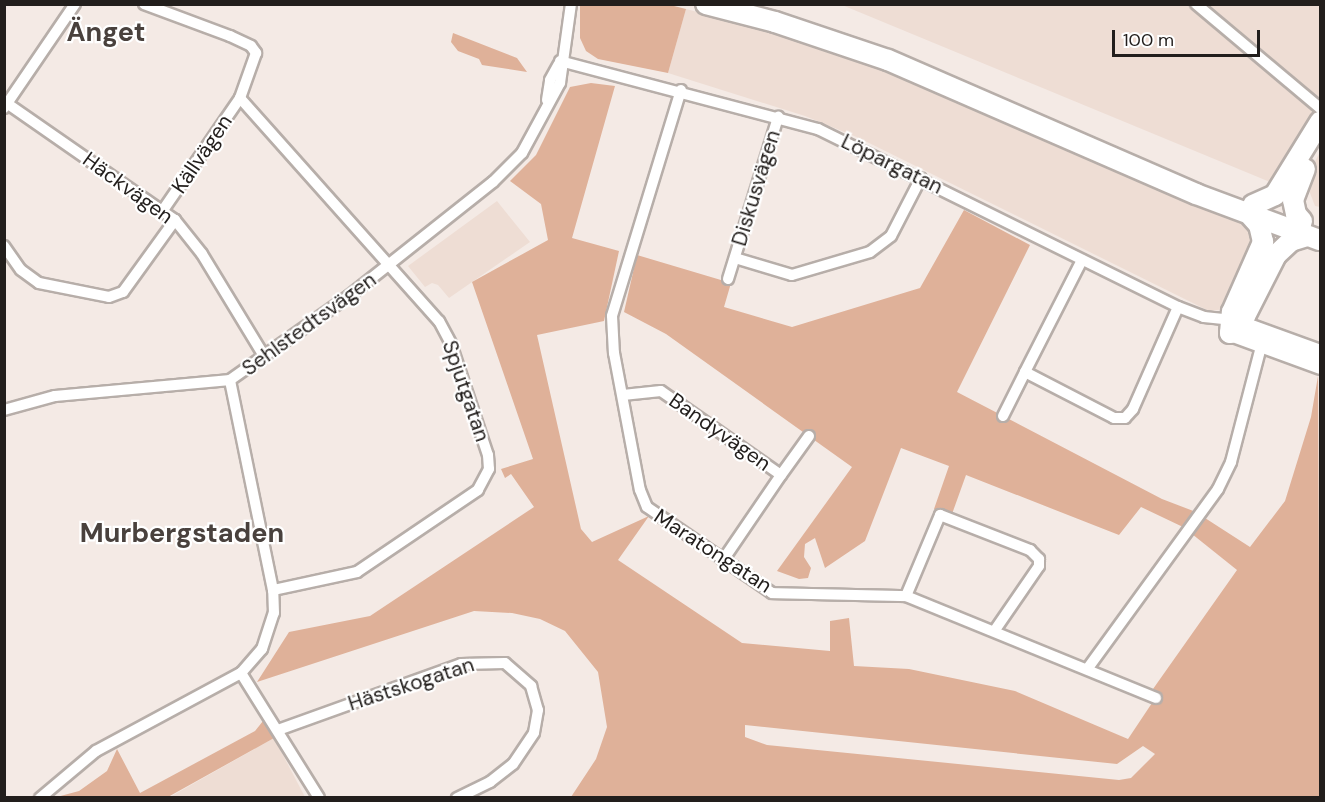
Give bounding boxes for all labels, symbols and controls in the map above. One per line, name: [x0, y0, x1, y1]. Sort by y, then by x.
district label: Änget: [66, 16, 146, 48]
scale bar: [1115, 18, 1264, 56]
text: 100 m: [1123, 28, 1174, 52]
street label: Källvägen: [166, 110, 238, 198]
street label: Diskusvägen: [726, 127, 786, 249]
street label: Löpargatan: [837, 129, 947, 199]
street label: Häckvägen: [78, 147, 178, 229]
street label: Sehlstedtsvägen: [237, 267, 381, 381]
street label: Spjutgatan: [437, 337, 495, 445]
street label: Bandyvägen: [664, 388, 776, 476]
street label: Maratongatan: [650, 504, 776, 598]
district label: Murbergstaden: [80, 517, 284, 549]
street label: Hästskogatan: [345, 652, 477, 716]

